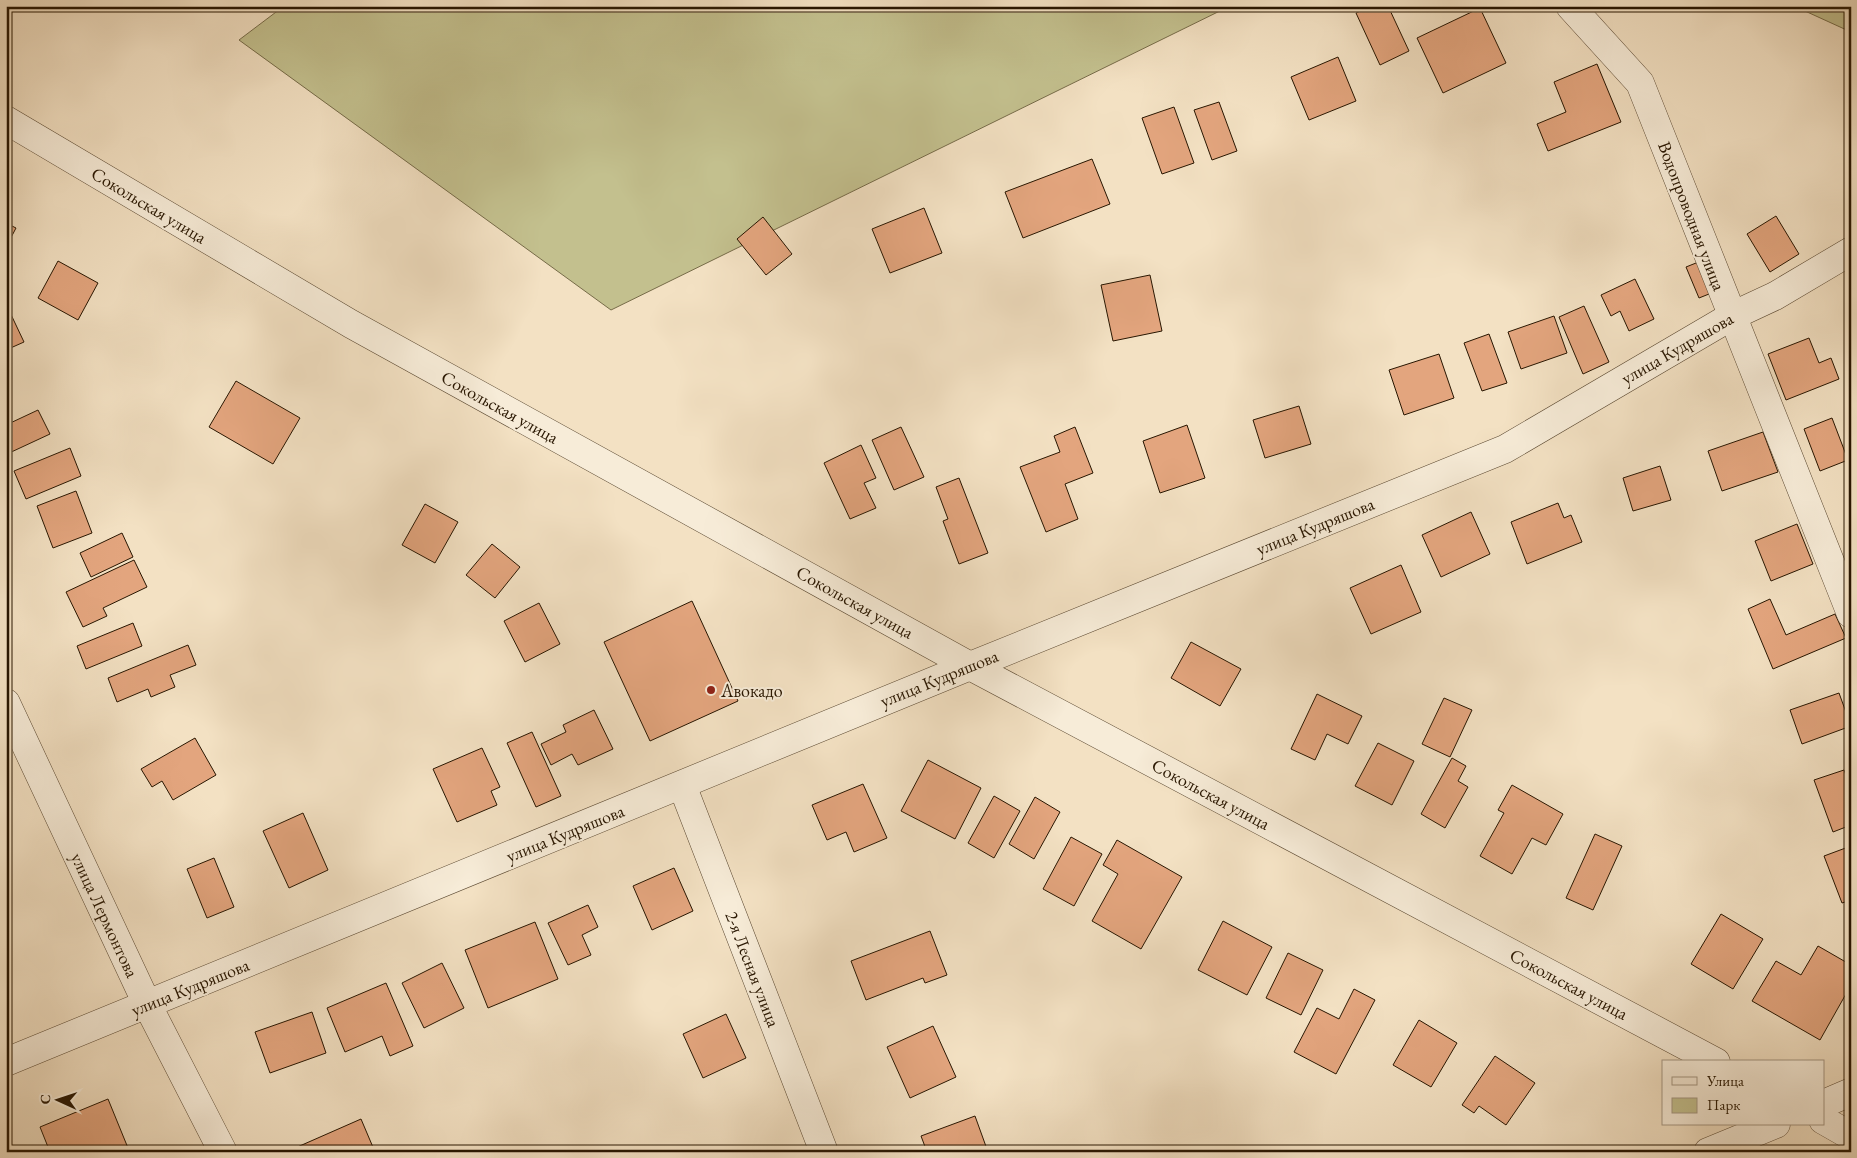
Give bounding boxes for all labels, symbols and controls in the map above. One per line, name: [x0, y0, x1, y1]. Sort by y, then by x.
street label: Водопроводная улица: [1653, 138, 1731, 295]
street label: Сокольская улица: [87, 162, 212, 249]
street label: улица Кудряшова: [1617, 306, 1738, 389]
street label: Сокольская улица: [437, 365, 563, 449]
street label: улица Кудряшова: [1252, 491, 1378, 560]
street label: Сокольская улица: [792, 560, 918, 644]
street label: улица Кудряшова: [876, 643, 1002, 712]
place label: Авокадо: [720, 679, 783, 702]
marker: Авокадо: [705, 684, 717, 696]
street label: Сокольская улица: [1148, 753, 1275, 835]
street label: улица Кудряшова: [502, 798, 628, 867]
street label: улица Лермонтова: [66, 849, 144, 982]
street label: 2-я Лесная улица: [720, 908, 786, 1031]
street label: Сокольская улица: [1506, 943, 1633, 1025]
street label: улица Кудряшова: [127, 952, 253, 1021]
legend: [1662, 1060, 1824, 1126]
text: Улица: [1706, 1071, 1744, 1090]
north arrow: [32, 1076, 82, 1126]
text: С: [36, 1094, 54, 1105]
text: Парк: [1707, 1095, 1740, 1114]

